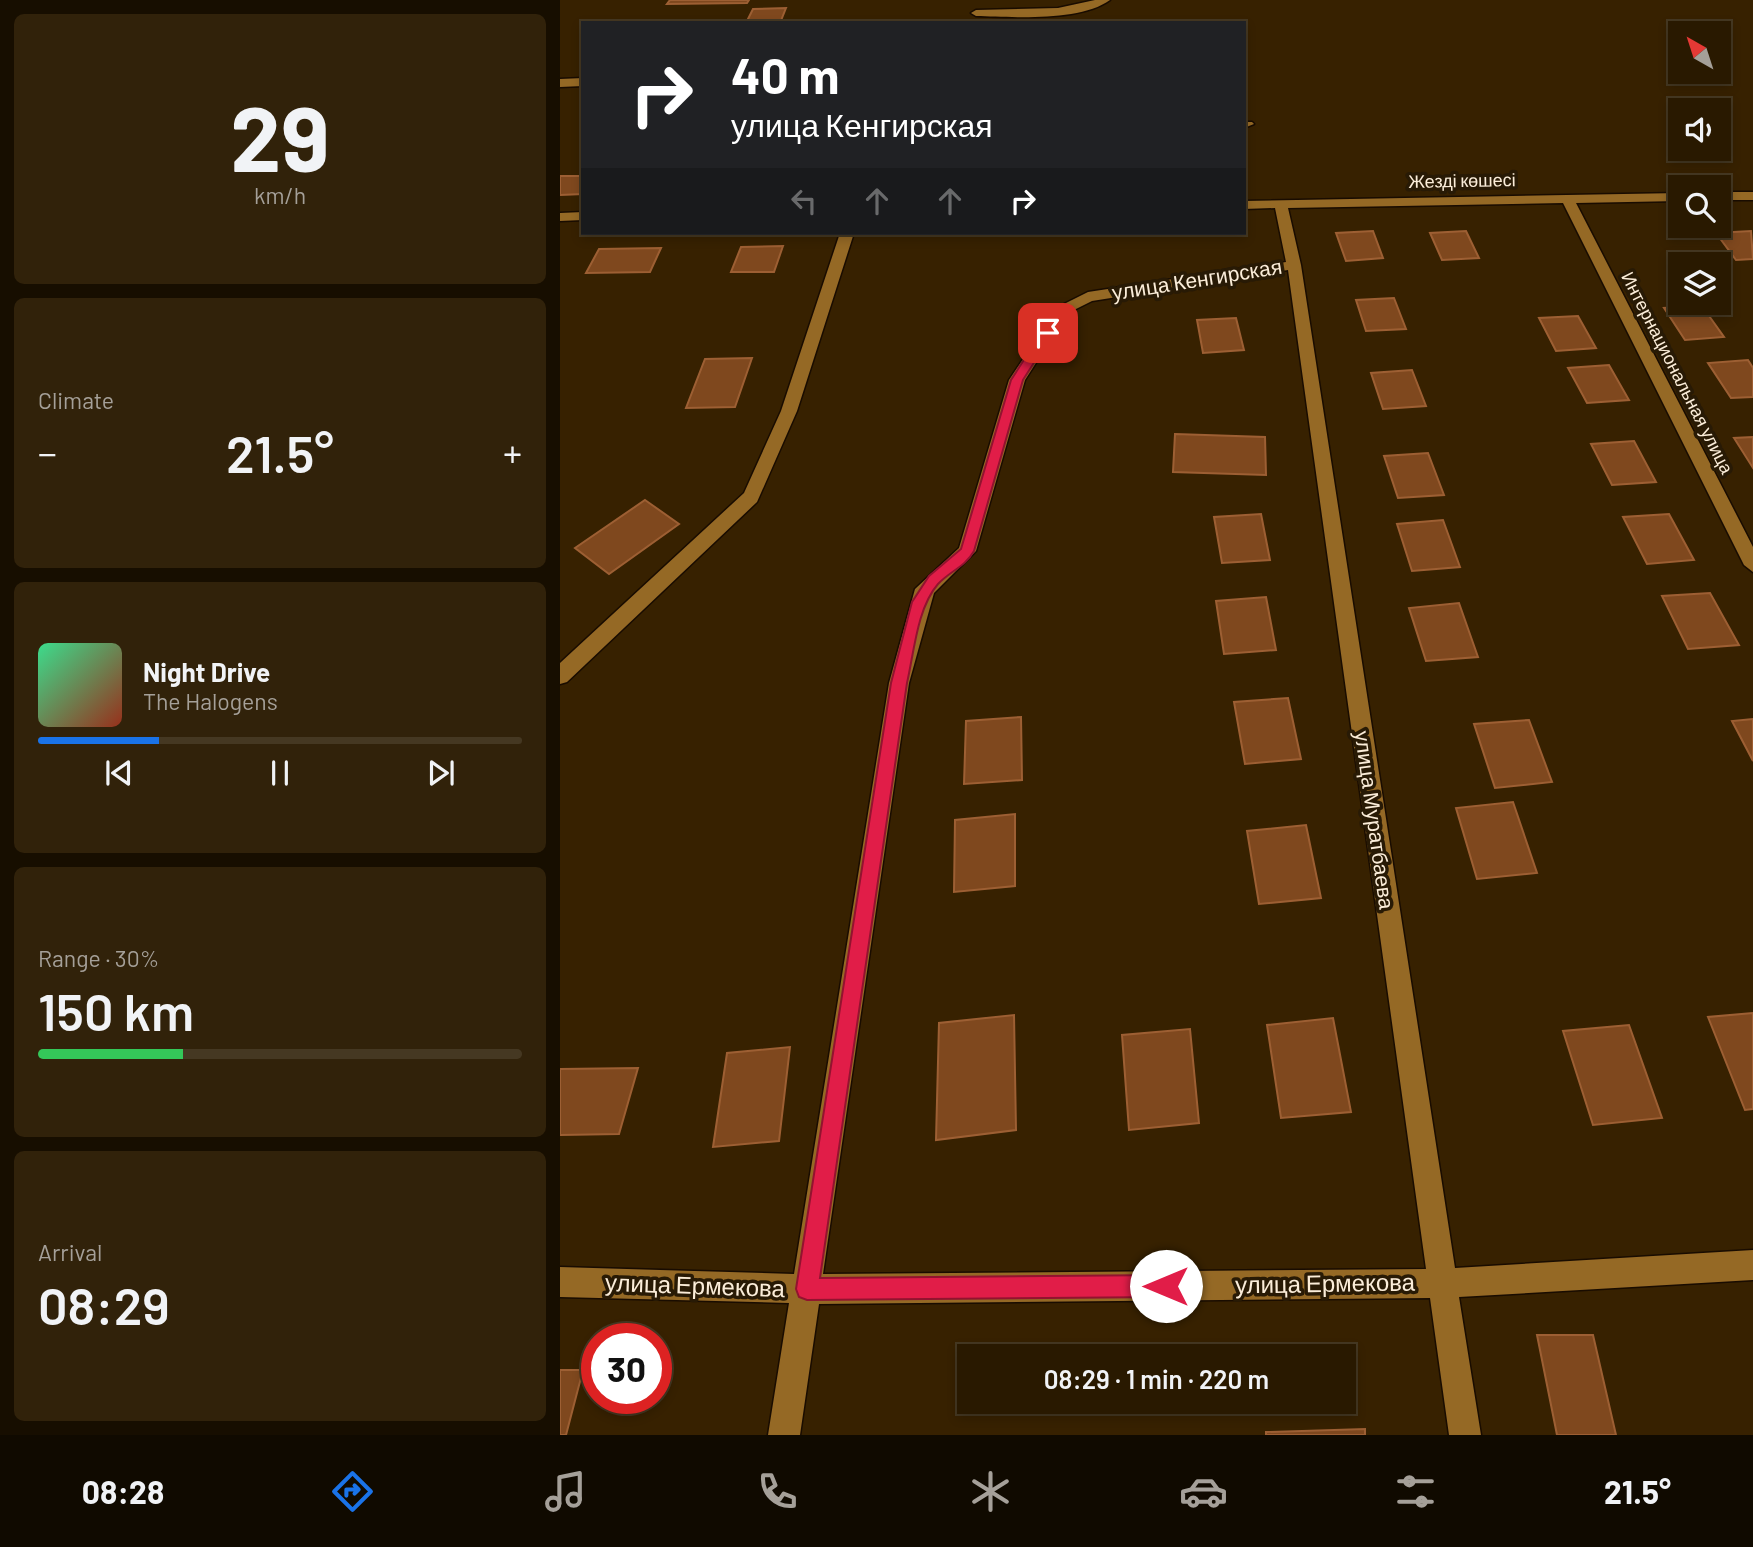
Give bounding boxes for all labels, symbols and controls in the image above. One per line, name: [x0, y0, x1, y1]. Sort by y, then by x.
north arrow: [1668, 21, 1731, 84]
map controls: [1668, 21, 1731, 315]
text: 40 m: [731, 45, 839, 104]
icon: right: [616, 49, 707, 140]
text: 29: [230, 81, 330, 190]
button: sound: [1668, 98, 1731, 161]
text: улица Кенгирская: [731, 105, 993, 143]
street label: Жезді көшесі: [1408, 168, 1516, 192]
button: search: [1668, 175, 1731, 238]
text: km/h: [254, 181, 306, 209]
icon: left: [785, 182, 823, 220]
icon: ahead: [858, 182, 896, 220]
icon: ahead: [931, 182, 969, 220]
icon: right: [1004, 182, 1042, 220]
button: layers: [1668, 252, 1731, 315]
street label: улица Кенгирская: [1110, 253, 1284, 304]
street label: Интернациональная улица: [1617, 268, 1739, 478]
pin: [1018, 303, 1078, 363]
icon: arrive: [1029, 314, 1067, 352]
text: Climate: [38, 386, 114, 414]
text: 21.5°: [226, 421, 334, 483]
text: −: [38, 429, 57, 475]
text: +: [503, 429, 522, 475]
text: Night Drive: [143, 656, 270, 687]
text: The Halogens: [143, 687, 278, 715]
street label: улица Муратбаева: [1351, 729, 1400, 911]
icon: previous: [100, 754, 138, 792]
icon: pause: [261, 754, 299, 792]
icon: next: [422, 754, 460, 792]
text: Range · 30%: [38, 944, 159, 972]
text: 150 km: [38, 979, 194, 1041]
text: Arrival: [38, 1238, 102, 1266]
position arrow: [1129, 1249, 1203, 1323]
street label: улица Ермекова: [1235, 1266, 1416, 1299]
street label: улица Ермекова: [605, 1267, 786, 1302]
text: 08:29: [38, 1273, 170, 1335]
speed limit sign: 30: [581, 1323, 672, 1414]
text: 08:29 · 1 min · 220 m: [1044, 1363, 1269, 1394]
icon: directions: [328, 1467, 377, 1516]
icon: music: [541, 1467, 590, 1516]
icon: phone: [753, 1467, 802, 1516]
icon: climate: [966, 1467, 1015, 1516]
icon: car: [1179, 1467, 1228, 1516]
icon: filters: [1391, 1467, 1440, 1516]
text: 08:28: [82, 1472, 164, 1510]
text: 21.5°: [1604, 1472, 1671, 1510]

